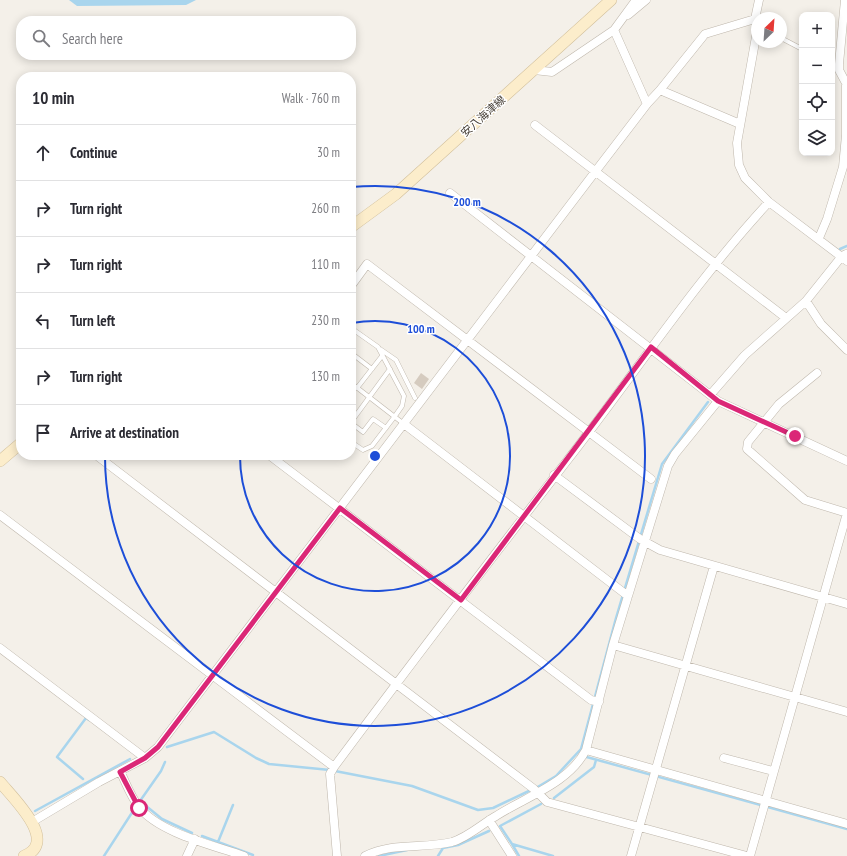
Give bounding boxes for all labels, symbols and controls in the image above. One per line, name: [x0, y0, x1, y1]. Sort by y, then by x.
north arrow: [751, 12, 787, 48]
map controls: [799, 12, 835, 156]
button: +: [799, 12, 835, 48]
search box: [16, 16, 356, 60]
icon: search: [30, 27, 52, 49]
text: Search here: [62, 29, 123, 48]
button: −: [799, 48, 835, 84]
button: locate: [799, 84, 835, 120]
text: 10 min: [32, 87, 74, 109]
text: Walk · 760 m: [282, 90, 340, 107]
street label: 安八海津線: [458, 92, 508, 140]
button: layers: [799, 120, 835, 156]
icon: ahead: [32, 142, 54, 164]
text: Continue: [70, 143, 117, 162]
text: 30 m: [317, 144, 340, 161]
text: 200 m: [453, 194, 481, 209]
icon: right: [32, 198, 54, 220]
text: Turn right: [70, 199, 122, 218]
text: 260 m: [311, 200, 340, 217]
icon: right: [32, 254, 54, 276]
text: Turn right: [70, 255, 122, 274]
text: 110 m: [311, 256, 340, 273]
icon: left: [32, 310, 54, 332]
text: Turn left: [70, 311, 115, 330]
text: 230 m: [311, 312, 340, 329]
text: 100 m: [407, 321, 435, 336]
icon: right: [32, 366, 54, 388]
text: Turn right: [70, 367, 122, 386]
text: 130 m: [311, 368, 340, 385]
icon: arrive: [32, 422, 54, 444]
text: Arrive at destination: [70, 423, 179, 442]
route end: [786, 427, 804, 445]
centre of rings: [368, 449, 382, 463]
route start: [130, 799, 148, 817]

